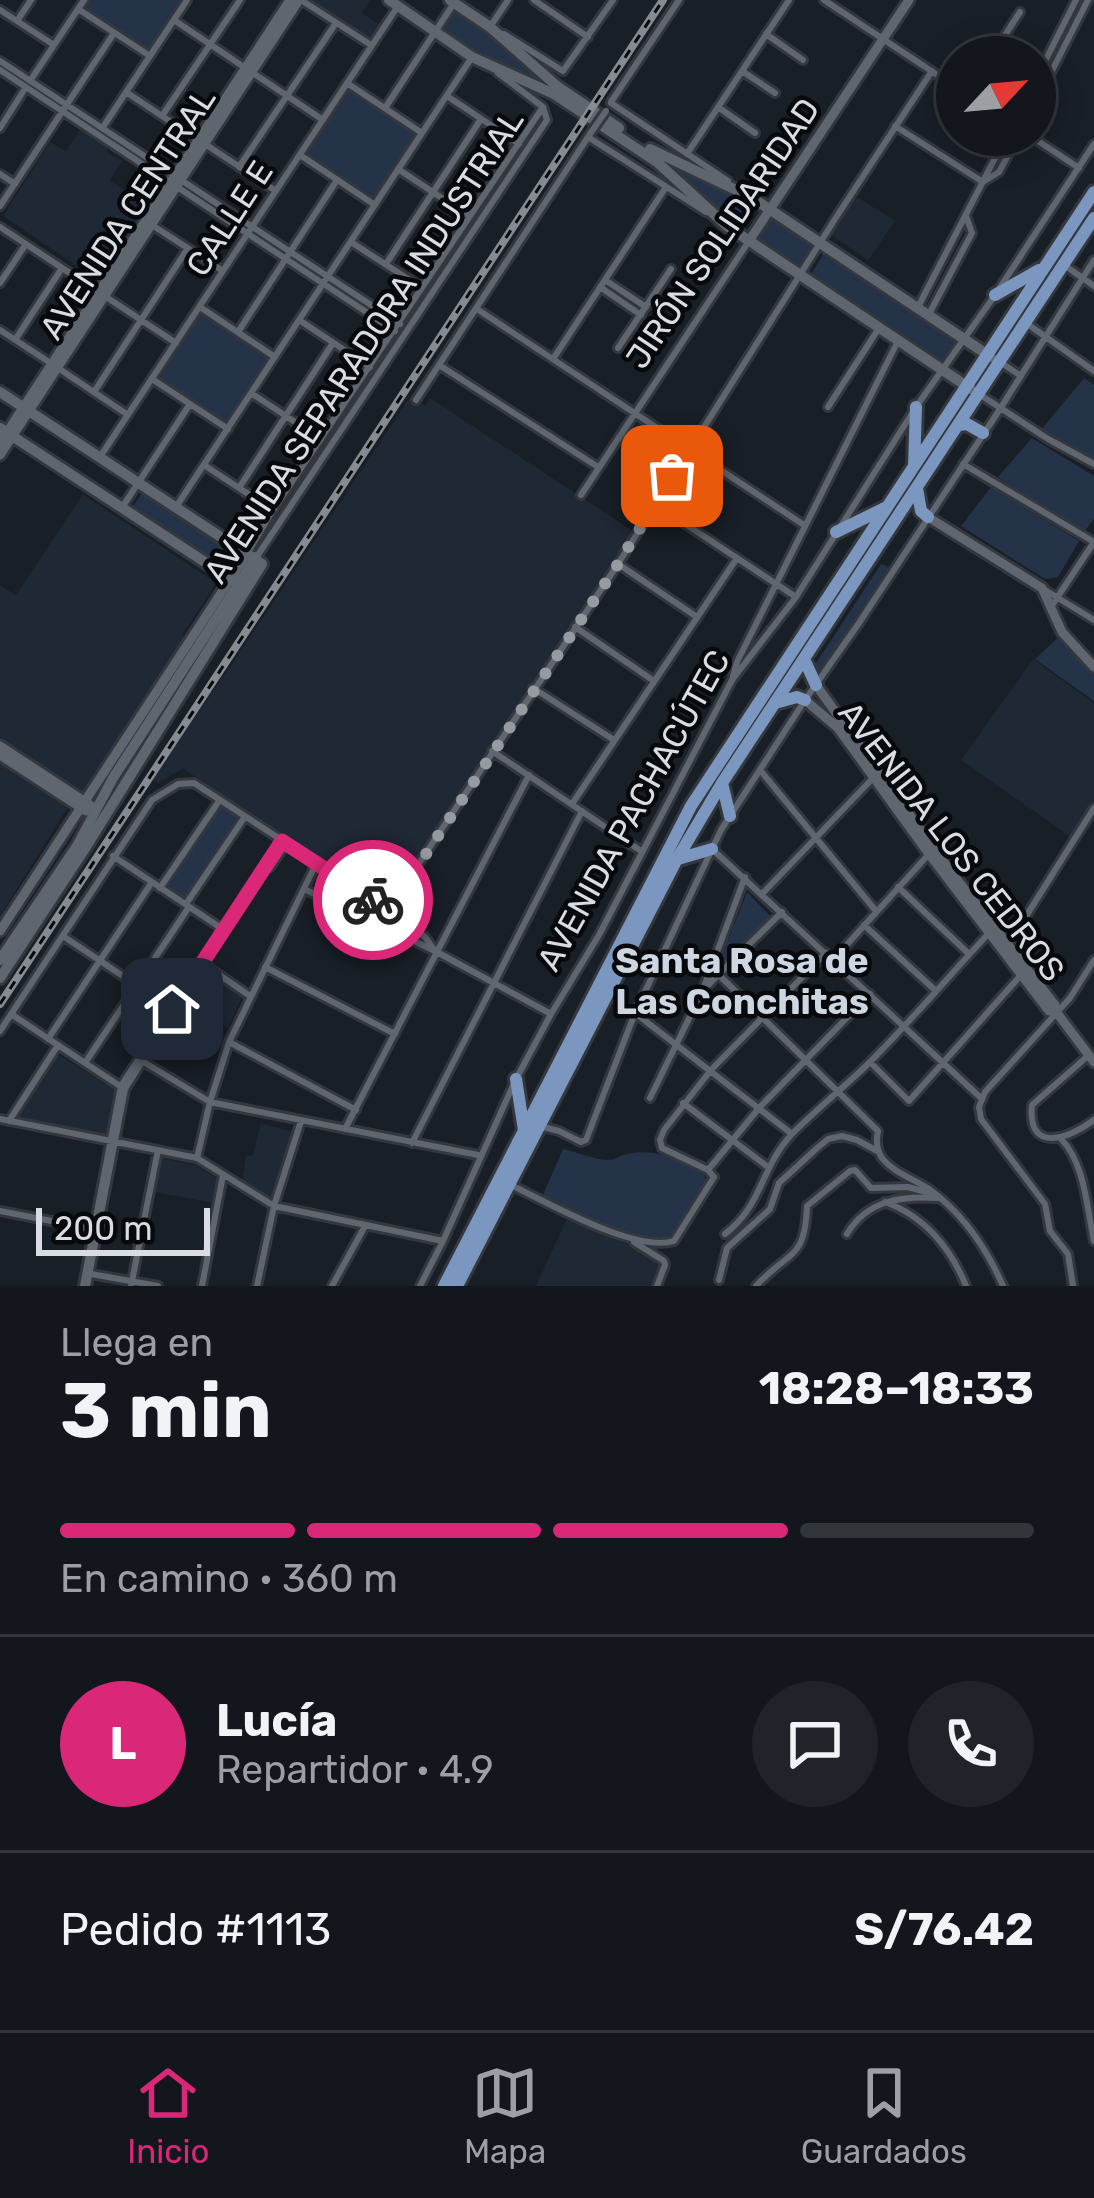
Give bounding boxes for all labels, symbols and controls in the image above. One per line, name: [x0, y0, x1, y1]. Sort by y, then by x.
north arrow: [936, 36, 1056, 156]
map controls: [936, 36, 1056, 156]
street label: AVENIDA CENTRAL: [32, 80, 223, 346]
street label: JIRÓN SOLIDARIDAD: [617, 91, 827, 376]
street label: AVENIDA SEPARADORA INDUSTRIAL: [196, 102, 531, 590]
street label: CALLE E: [178, 154, 281, 283]
pin: [621, 425, 723, 527]
icon: bag: [639, 443, 705, 509]
street label: AVENIDA PACHACÚTEC: [529, 643, 738, 977]
street label: AVENIDA LOS CEDROS: [830, 694, 1073, 989]
courier: [313, 840, 433, 960]
icon: bike: [340, 867, 406, 933]
district label: Santa Rosa de Las Conchitas: [615, 939, 869, 1023]
pin: [121, 958, 223, 1060]
icon: home: [139, 976, 205, 1042]
scale bar: [36, 1202, 210, 1255]
text: 200 m: [54, 1209, 153, 1248]
text: Llega en: [60, 1320, 213, 1366]
text: 18:28–18:33: [759, 1362, 1034, 1415]
text: 3 min: [60, 1364, 272, 1457]
text: En camino · 360 m: [60, 1556, 398, 1602]
button: chat: [752, 1681, 878, 1807]
button: phone: [908, 1681, 1034, 1807]
text: Lucía: [216, 1694, 337, 1747]
text: L: [110, 1717, 136, 1770]
text: Repartidor · 4.9: [216, 1747, 494, 1793]
text: Pedido #1113: [60, 1903, 331, 1956]
text: S/76.42: [854, 1903, 1034, 1956]
tab: Inicio: [127, 2060, 209, 2171]
tab: Mapa: [464, 2060, 546, 2171]
tab: Guardados: [801, 2060, 967, 2171]

